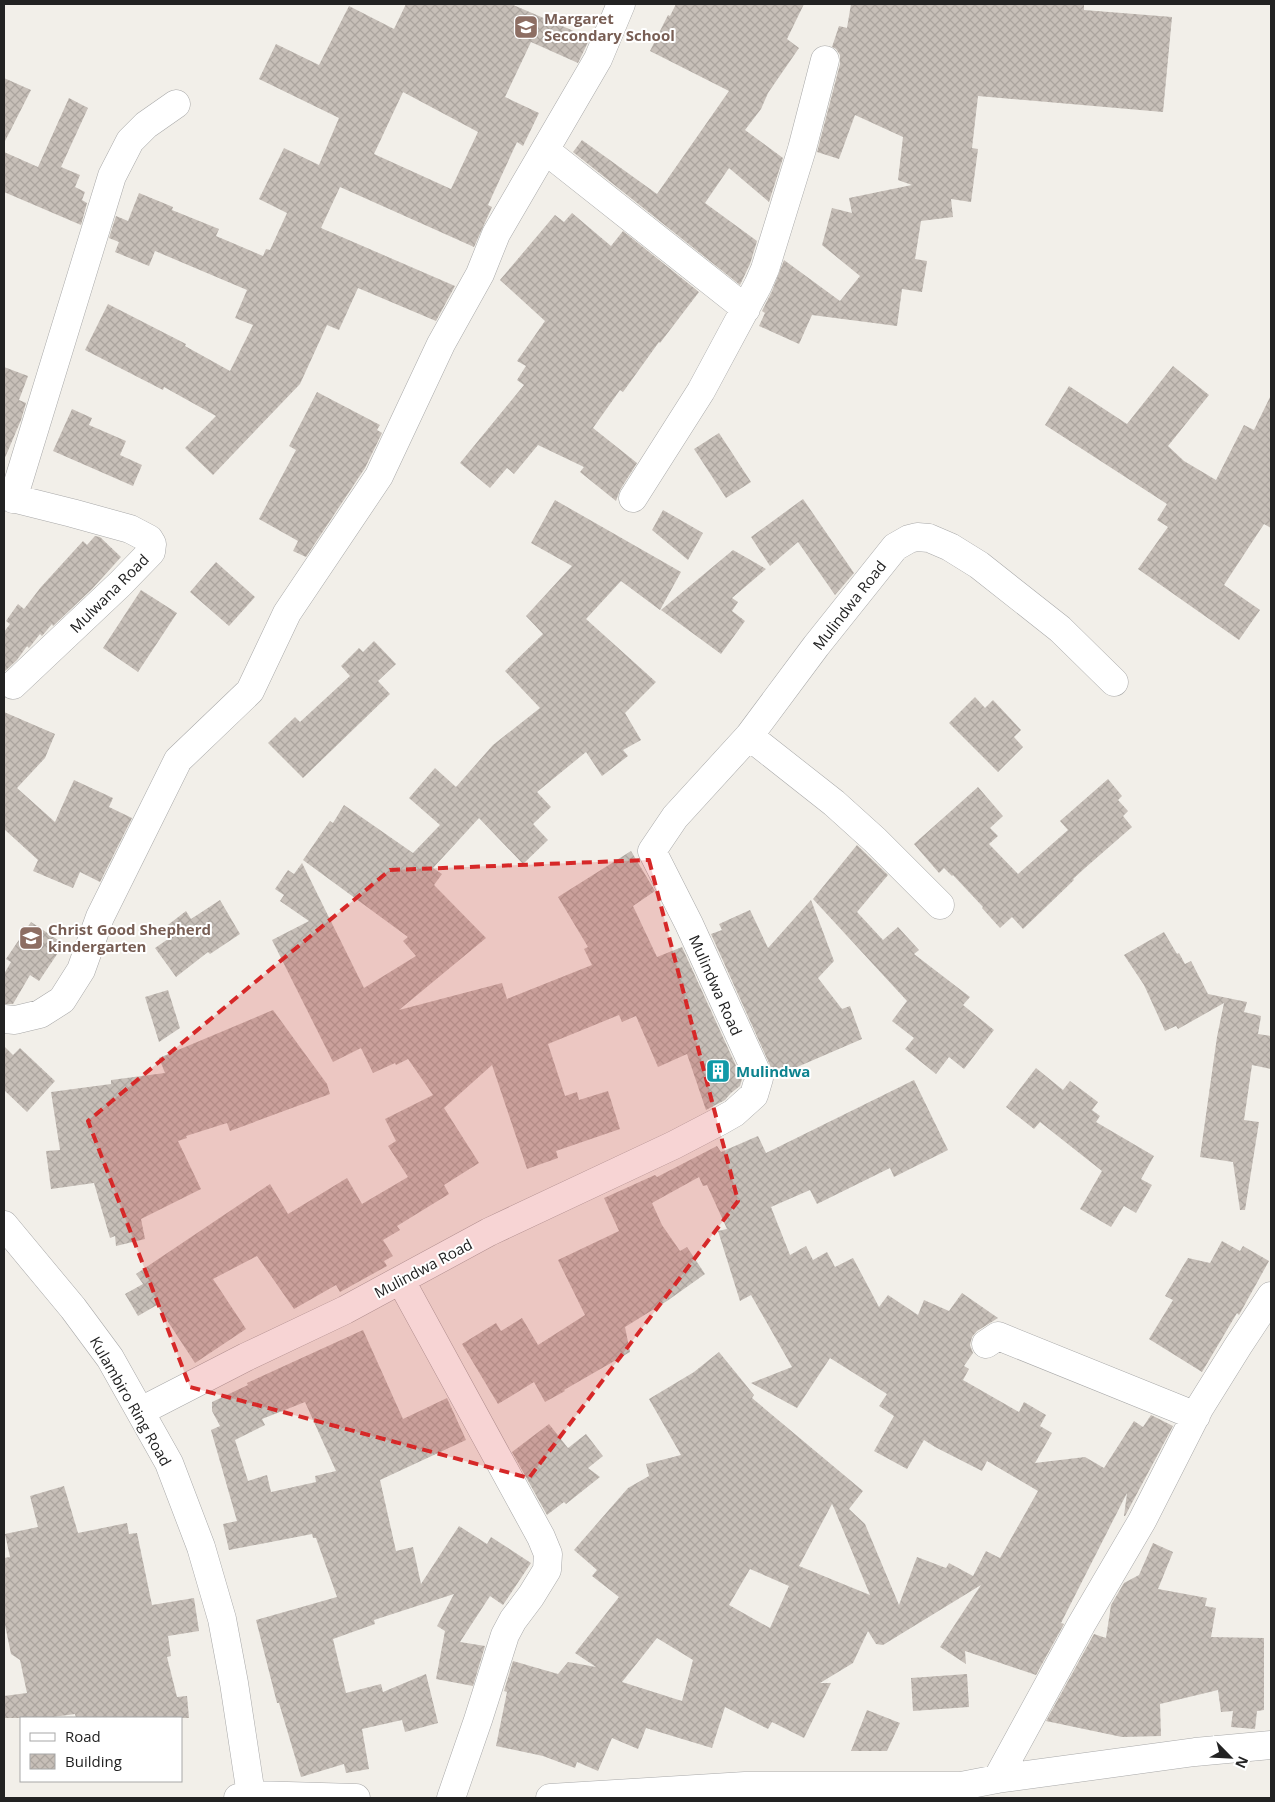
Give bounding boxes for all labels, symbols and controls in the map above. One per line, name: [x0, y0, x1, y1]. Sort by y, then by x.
place label: Margaret Secondary School: [544, 8, 675, 45]
school or university icon: Margaret Secondary School: [513, 14, 539, 40]
street label: Mulwana Road: [65, 549, 153, 637]
street label: Mulindwa Road: [808, 556, 890, 654]
place label: Christ Good Shepherd kindergarten: [48, 919, 211, 956]
school or university icon: Christ Good Shepherd kindergarten: [18, 925, 44, 951]
street label: Mulindwa Road: [685, 931, 747, 1039]
building icon: Mulindwa: [705, 1058, 731, 1084]
place label: Mulindwa: [736, 1061, 810, 1081]
street label: Mulindwa Road: [370, 1234, 476, 1302]
street label: Kulambiro Ring Road: [86, 1333, 176, 1469]
legend: [20, 1717, 182, 1782]
text: Road: [65, 1726, 101, 1746]
north arrow: [1205, 1732, 1255, 1782]
text: Building: [65, 1751, 122, 1771]
text: N: [1231, 1753, 1253, 1772]

